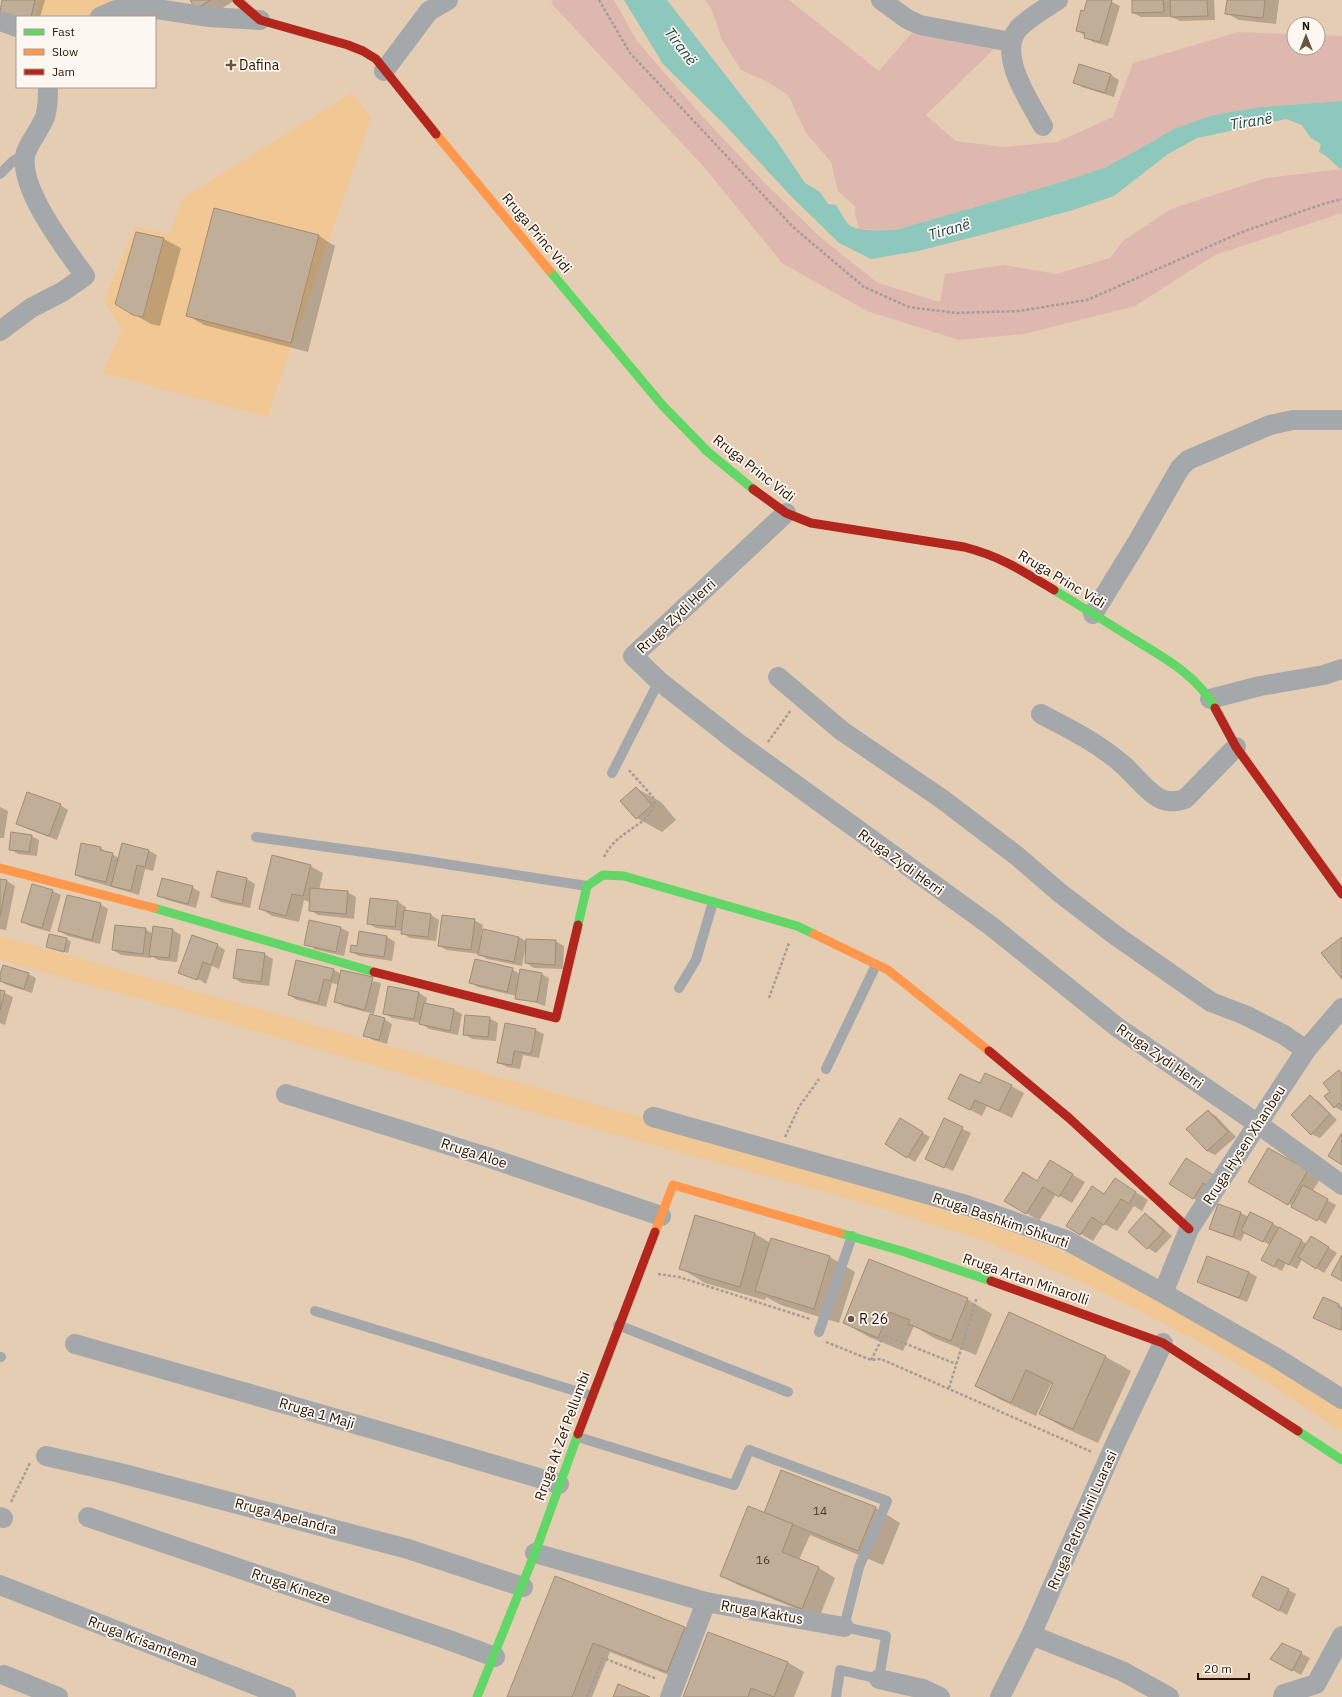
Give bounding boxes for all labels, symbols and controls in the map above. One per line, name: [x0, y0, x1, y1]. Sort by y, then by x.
legend: [16, 16, 156, 88]
north arrow: [1286, 16, 1326, 56]
text: N: [1302, 19, 1310, 33]
water label: Tiranë: [661, 23, 702, 69]
text: Fast: [52, 24, 75, 39]
text: Slow: [52, 44, 78, 59]
place label: Dafina: [239, 56, 280, 74]
marker: Dafina: [226, 60, 236, 70]
text: Jam: [52, 64, 75, 79]
water label: Tiranë: [1229, 108, 1274, 134]
street label: Rruga Princ Vidi: [498, 189, 576, 277]
water label: Tiranë: [926, 214, 972, 244]
street label: Rruga Princ Vidi: [709, 430, 799, 506]
street label: Rruga Princ Vidi: [1015, 546, 1109, 612]
street label: Rruga Zydi Herri: [633, 575, 719, 657]
street label: Rruga Zydi Herri: [855, 825, 947, 899]
street label: Rruga Zydi Herri: [1113, 1020, 1207, 1092]
street label: Rruga Hysen Xhanbeu: [1199, 1082, 1289, 1208]
street label: Rruga Aloe: [439, 1134, 510, 1172]
street label: Rruga Bashkim Shkurti: [931, 1188, 1071, 1252]
street label: Rruga Artan Minarolli: [961, 1249, 1091, 1309]
place label: R 26: [859, 1310, 888, 1328]
marker: R 26: [846, 1314, 856, 1324]
street label: Rruga At Zef Pellumbi: [530, 1369, 594, 1503]
street label: Rruga 1 Maji: [277, 1394, 357, 1432]
street label: Rruga Petro Nini Luarasi: [1043, 1448, 1121, 1592]
street label: Rruga Apelandra: [233, 1494, 339, 1538]
house number: 14: [813, 1503, 827, 1518]
house number: 16: [756, 1552, 770, 1567]
street label: Rruga Kineze: [249, 1564, 333, 1608]
street label: Rruga Kaktus: [719, 1596, 805, 1628]
street label: Rruga Krisamtema: [85, 1612, 201, 1670]
scale bar: [1198, 1655, 1249, 1681]
text: 20 m: [1204, 1661, 1232, 1676]

